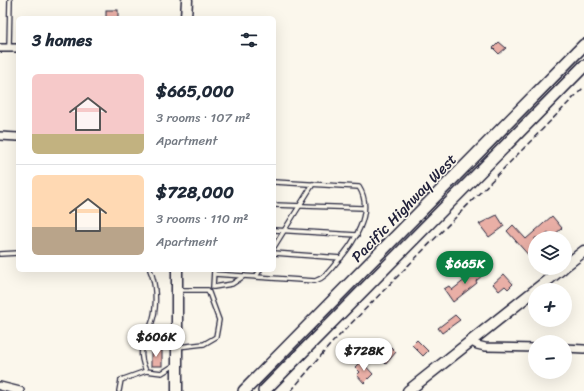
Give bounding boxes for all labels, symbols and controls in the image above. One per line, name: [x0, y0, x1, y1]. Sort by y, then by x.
text: 3 homes: [32, 25, 92, 55]
icon: filters: [238, 29, 260, 51]
text: $665,000: [156, 76, 234, 106]
icon: home: [64, 90, 112, 138]
text: 3 rooms · 107 m²: [156, 106, 250, 129]
text: Apartment: [156, 129, 217, 152]
street label: Pacific Highway West: [345, 147, 463, 269]
text: $728,000: [156, 177, 234, 207]
icon: home: [64, 191, 112, 239]
text: 3 rooms · 110 m²: [156, 207, 248, 230]
text: Apartment: [156, 230, 217, 253]
map controls: [528, 231, 572, 379]
button: layers: [528, 231, 572, 275]
pin: $665K: [437, 251, 493, 285]
text: $665K: [445, 252, 485, 275]
button: +: [528, 283, 572, 327]
pin: $606K: [128, 324, 184, 358]
text: $606K: [136, 325, 176, 348]
button: −: [528, 335, 572, 379]
pin: $728K: [336, 338, 392, 372]
text: $728K: [344, 339, 384, 362]

